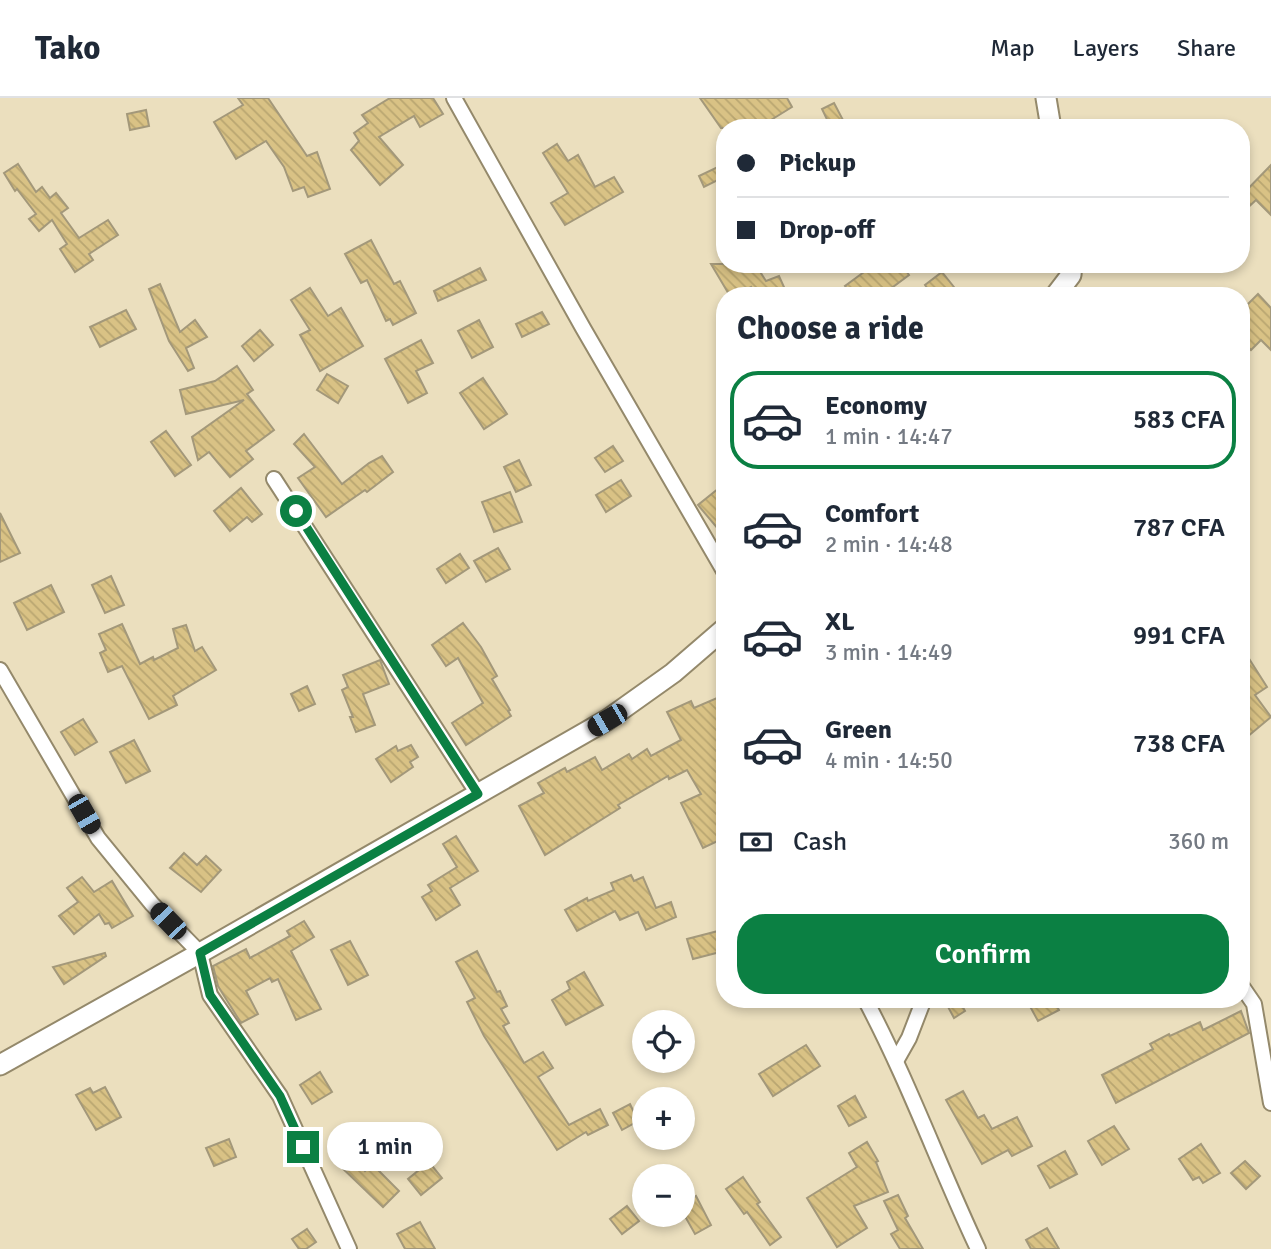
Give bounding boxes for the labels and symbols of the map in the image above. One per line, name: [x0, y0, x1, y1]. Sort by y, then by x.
route start: [280, 495, 312, 527]
car: [584, 700, 631, 740]
car: [65, 791, 104, 837]
car: [146, 899, 191, 943]
callout: 1 min: [328, 1122, 443, 1172]
route end: [287, 1131, 319, 1163]

